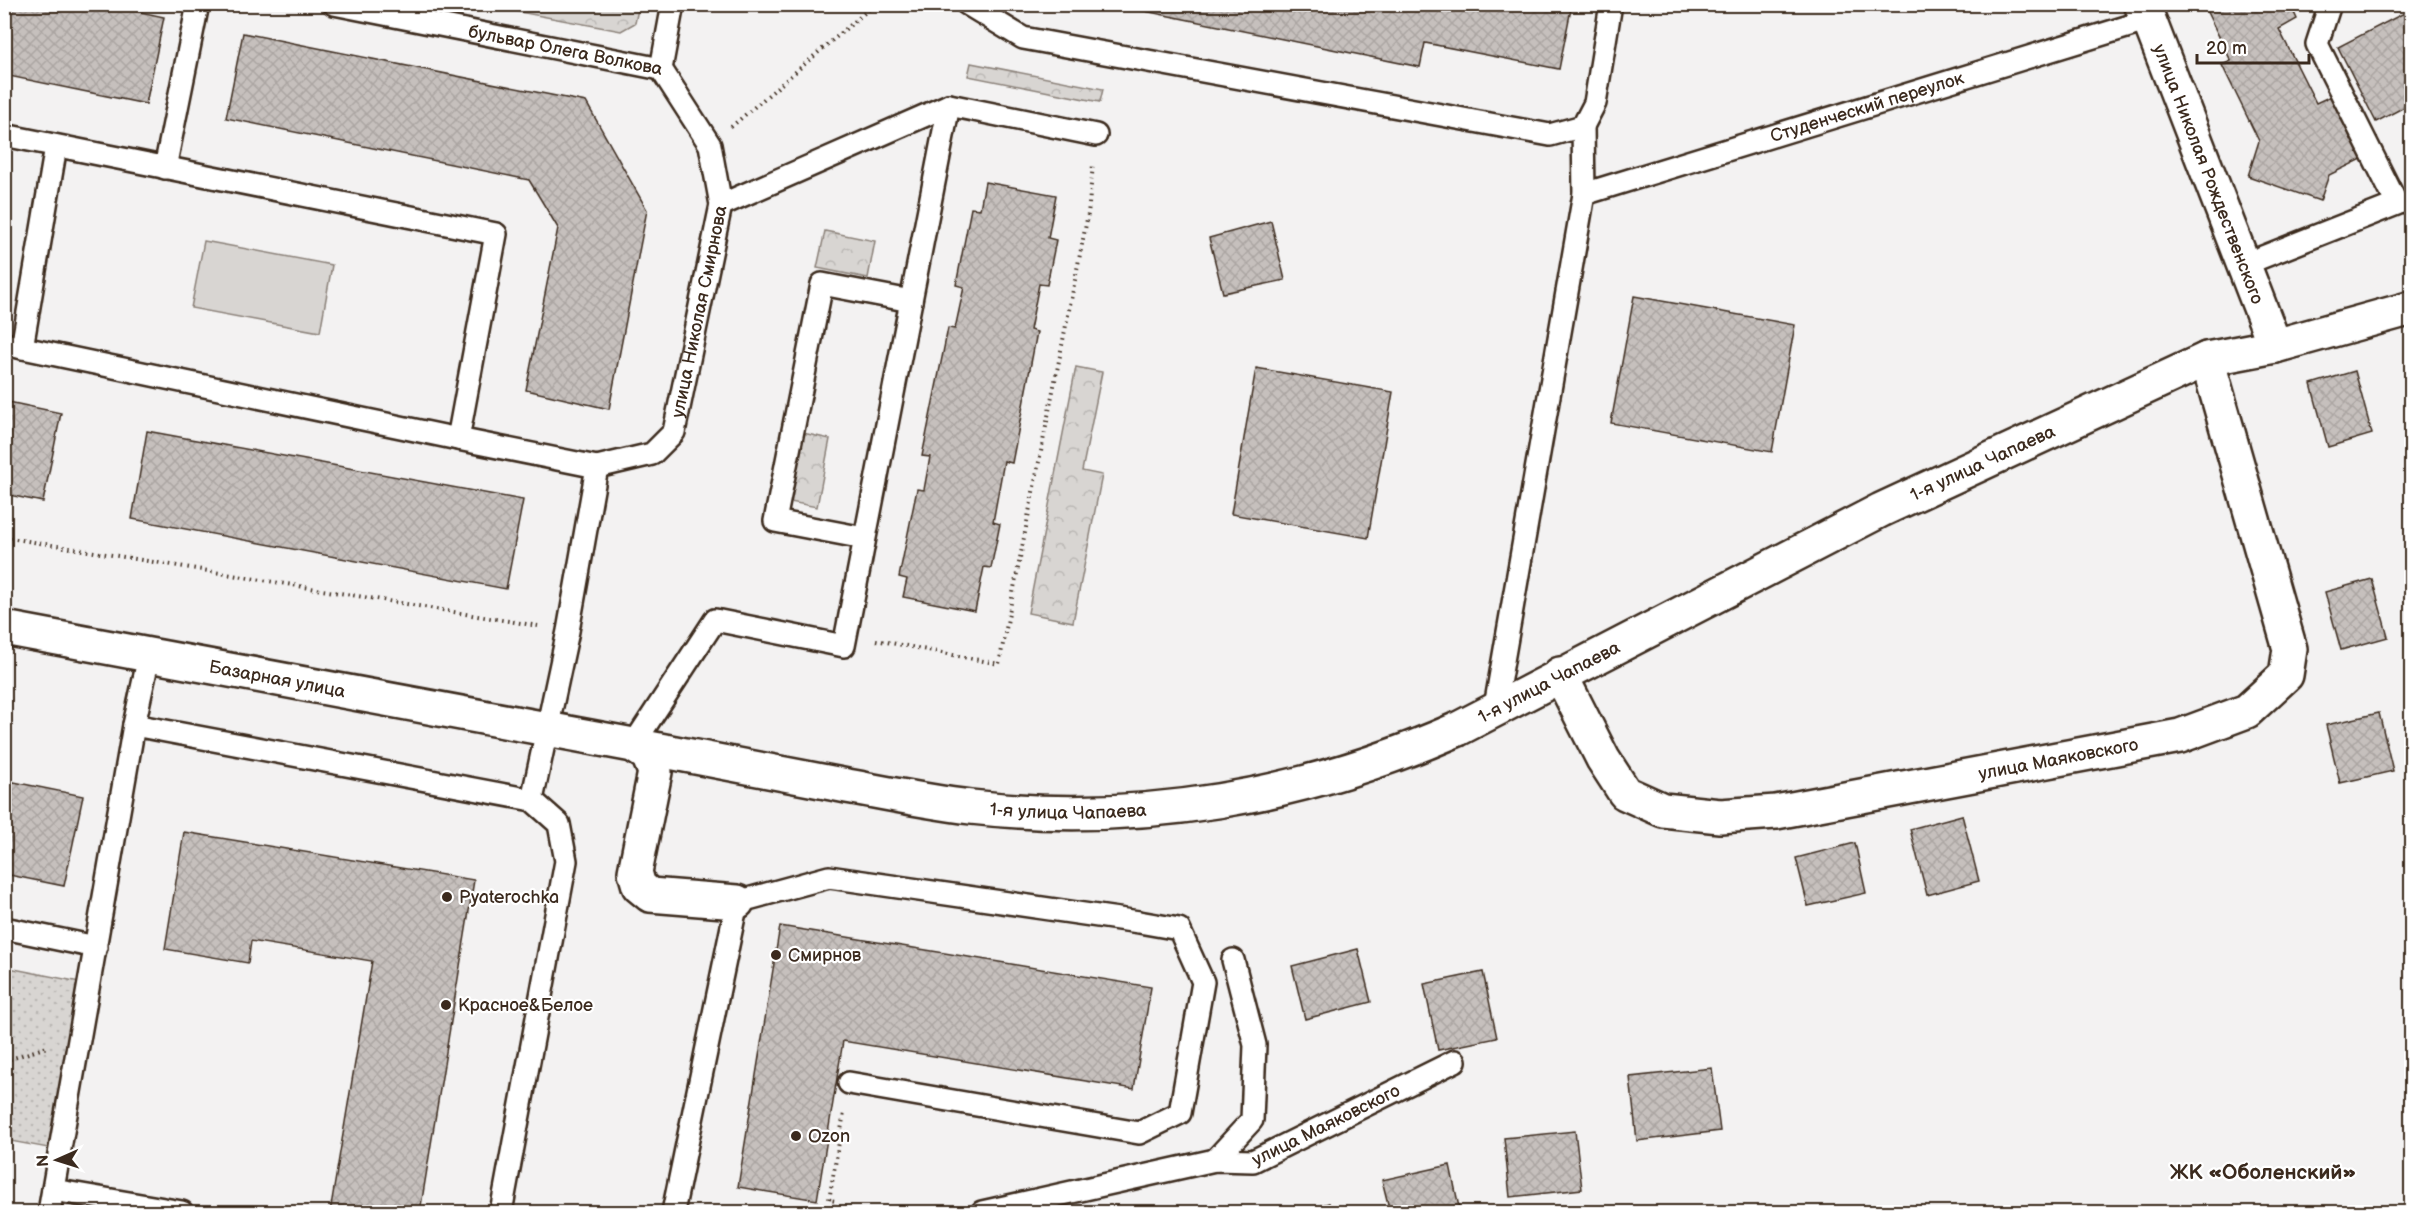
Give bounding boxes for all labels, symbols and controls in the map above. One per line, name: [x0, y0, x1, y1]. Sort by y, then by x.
street label: бульвар Олега Волкова: [467, 20, 665, 80]
scale bar: [2197, 27, 2310, 65]
text: 20 m: [2206, 38, 2247, 59]
street label: улица Николая Рождественского: [2149, 41, 2268, 307]
street label: Студенческий переулок: [1768, 67, 1967, 147]
street label: улица Николая Смирнова: [667, 203, 731, 420]
street label: 1-я улица Чапаева: [1907, 420, 2059, 505]
street label: 1-я улица Чапаева: [1474, 636, 1624, 727]
street label: Базарная улица: [207, 656, 347, 702]
street label: улица Маяковского: [1977, 734, 2140, 784]
street label: 1-я улица Чапаева: [989, 798, 1148, 823]
place label: Pyaterochka: [459, 887, 559, 908]
marker: Pyaterochka: [440, 890, 454, 904]
place label: Смирнов: [788, 945, 862, 966]
marker: Смирнов: [769, 948, 783, 962]
place label: Красное&Белое: [458, 995, 593, 1016]
marker: Красное&Белое: [439, 998, 453, 1012]
street label: улица Маяковского: [1249, 1080, 1403, 1170]
place label: Ozon: [808, 1126, 850, 1147]
marker: Ozon: [789, 1129, 803, 1143]
north arrow: [27, 1130, 87, 1190]
text: N: [34, 1154, 53, 1167]
district label: ЖК «Оболенский»: [2170, 1160, 2356, 1185]

